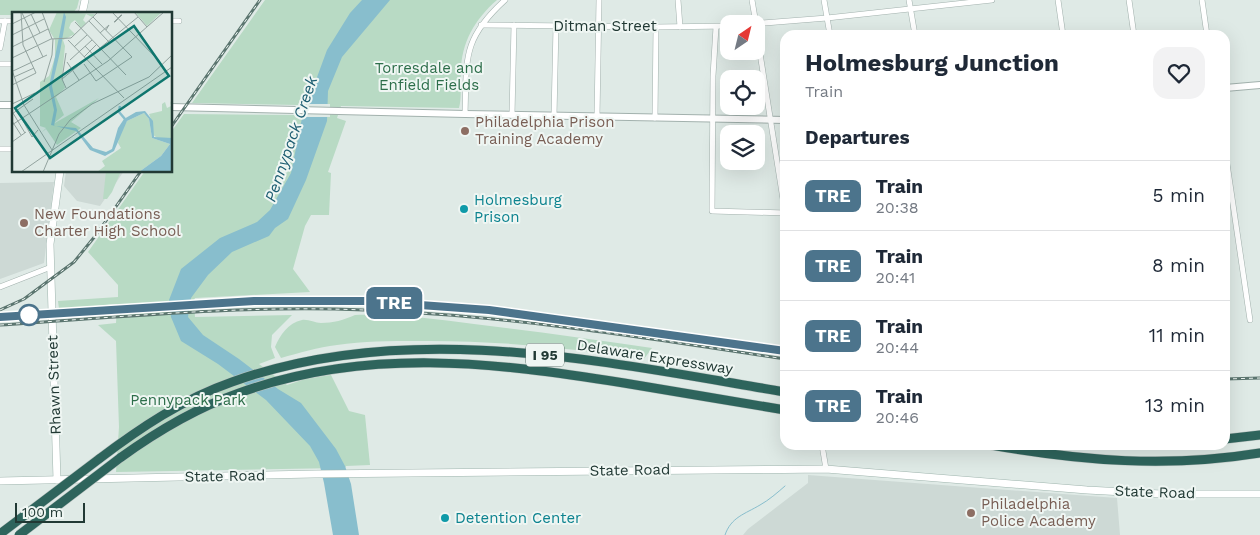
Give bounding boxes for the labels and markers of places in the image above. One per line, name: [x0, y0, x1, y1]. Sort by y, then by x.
place label: Philadelphia Prison Training Academy: [475, 113, 615, 148]
marker: Philadelphia Prison Training Academy: [459, 125, 471, 137]
place label: Holmesburg Prison: [474, 191, 562, 226]
marker: Holmesburg Prison: [458, 203, 470, 215]
place label: New Foundations Charter High School: [34, 205, 181, 240]
marker: New Foundations Charter High School: [18, 217, 30, 229]
unlabelled marker: [18, 304, 40, 326]
place label: Philadelphia Police Academy: [981, 495, 1096, 530]
marker: Philadelphia Police Academy: [965, 507, 977, 519]
place label: Detention Center: [455, 509, 581, 527]
marker: Detention Center: [439, 512, 451, 524]

